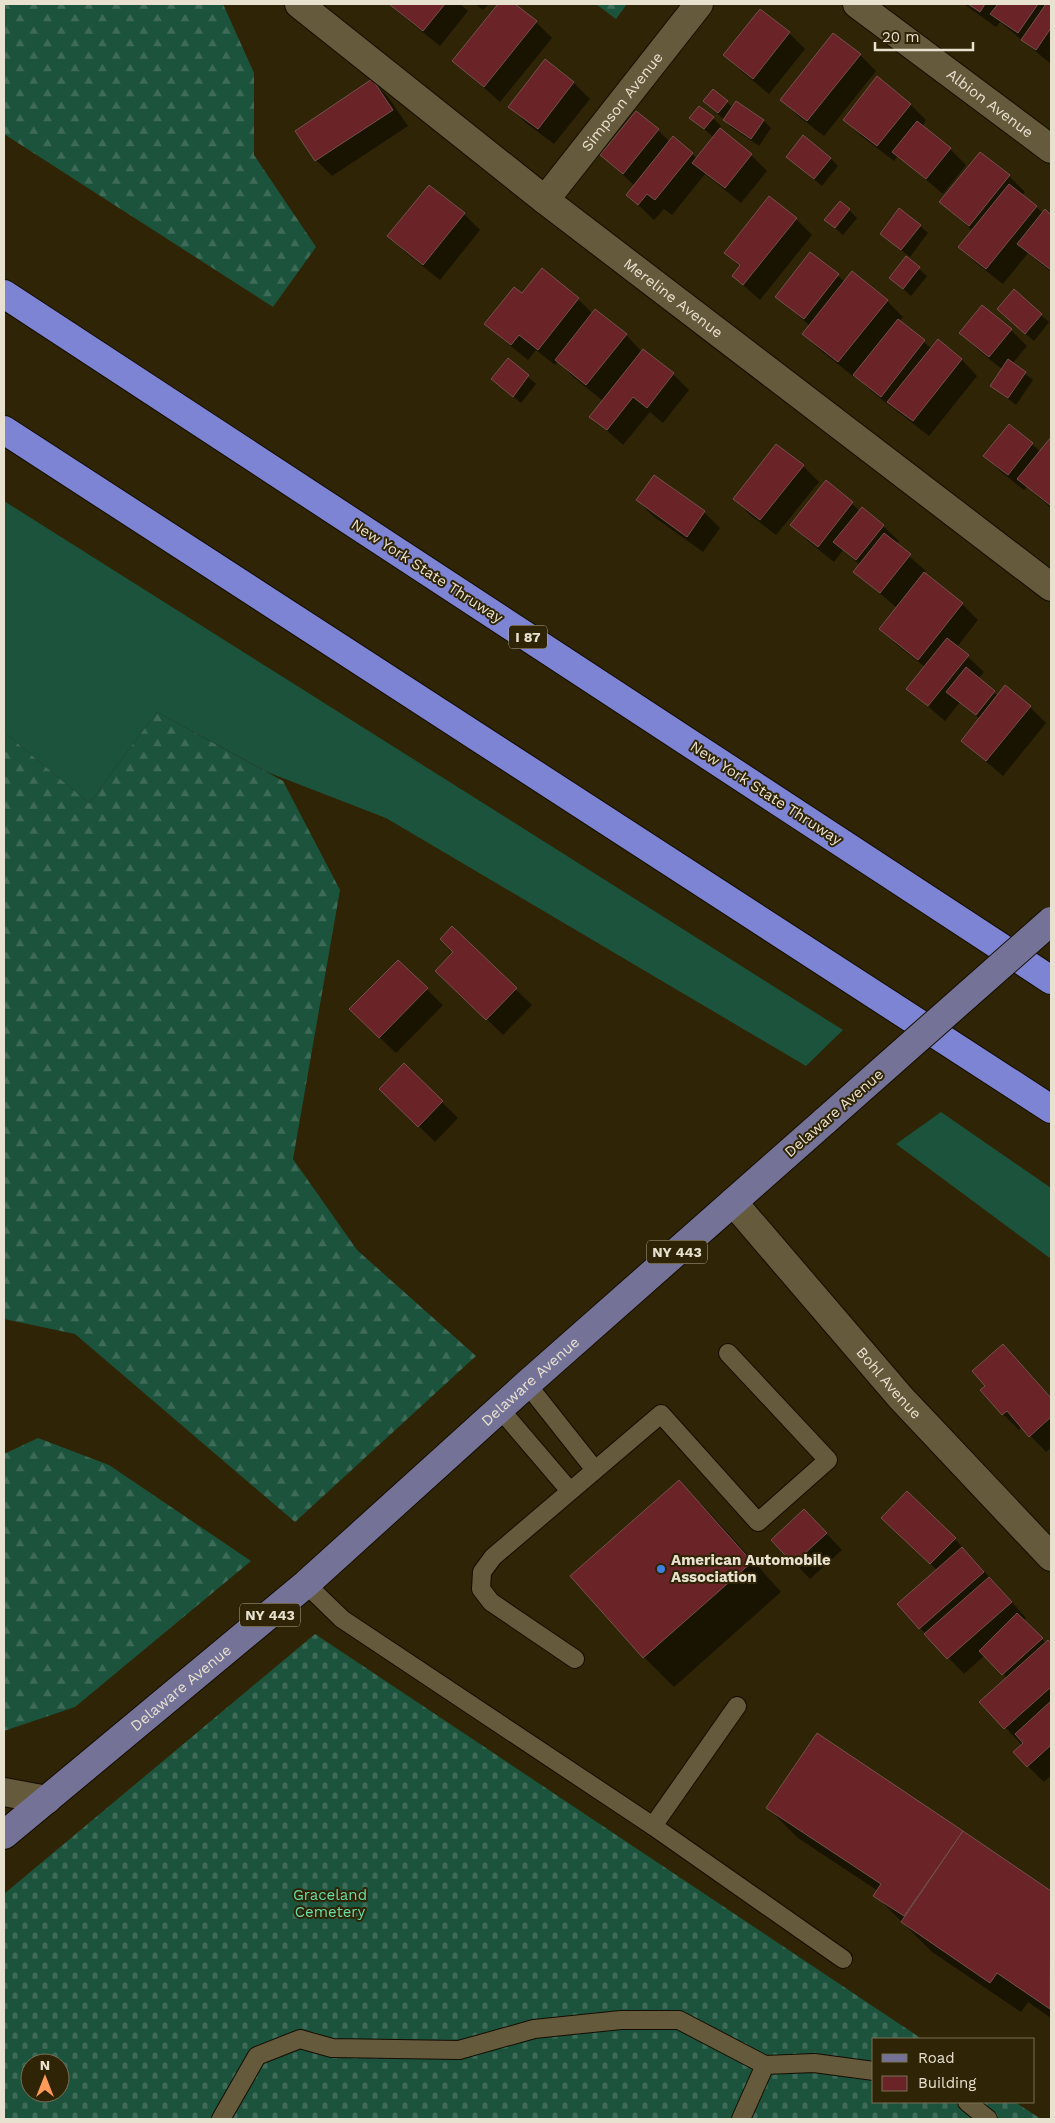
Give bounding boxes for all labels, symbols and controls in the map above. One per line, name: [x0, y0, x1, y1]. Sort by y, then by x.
scale bar: [875, 20, 972, 52]
text: 20 m: [882, 28, 920, 46]
street label: Simpson Avenue: [578, 49, 667, 155]
street label: Albion Avenue: [943, 65, 1037, 142]
street label: Mereline Avenue: [620, 254, 726, 342]
street label: New York State Thruway: [348, 515, 506, 627]
road number: I 87: [509, 626, 547, 649]
street label: New York State Thruway: [687, 737, 845, 849]
street label: Delaware Avenue: [781, 1065, 887, 1161]
road number: NY 443: [647, 1240, 707, 1264]
street label: Delaware Avenue: [478, 1333, 583, 1430]
street label: Bohl Avenue: [852, 1344, 925, 1423]
place label: American Automobile Association: [671, 1551, 831, 1586]
marker: American Automobile Association: [655, 1563, 667, 1575]
road number: NY 443: [240, 1604, 300, 1626]
street label: Delaware Avenue: [127, 1641, 235, 1735]
park label: Graceland Cemetery: [293, 1886, 367, 1921]
legend: [872, 2038, 1035, 2103]
text: Road: [918, 2049, 955, 2067]
north arrow: [20, 2053, 70, 2103]
text: N: [40, 2057, 50, 2073]
text: Building: [918, 2074, 976, 2092]

